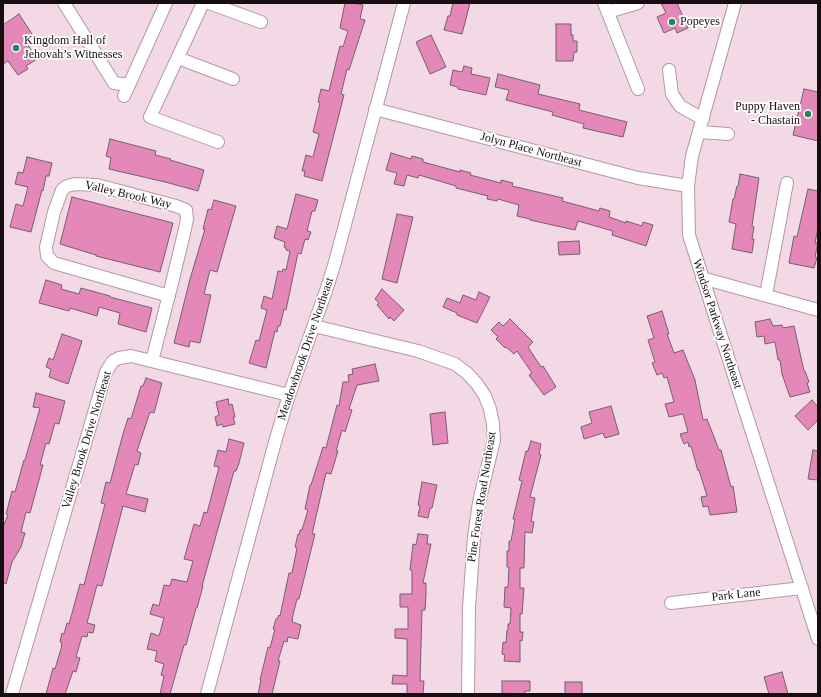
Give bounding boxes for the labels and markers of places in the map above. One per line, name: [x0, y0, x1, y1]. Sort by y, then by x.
place label: Popeyes: [680, 15, 720, 29]
marker: Popeyes: [667, 17, 677, 27]
place label: Kingdom Hall of Jehovah’s Witnesses: [24, 34, 123, 62]
marker: Kingdom Hall of Jehovah’s Witnesses: [11, 43, 21, 53]
place label: Puppy Haven - Chastain: [735, 100, 800, 128]
marker: Puppy Haven - Chastain: [803, 109, 813, 119]

